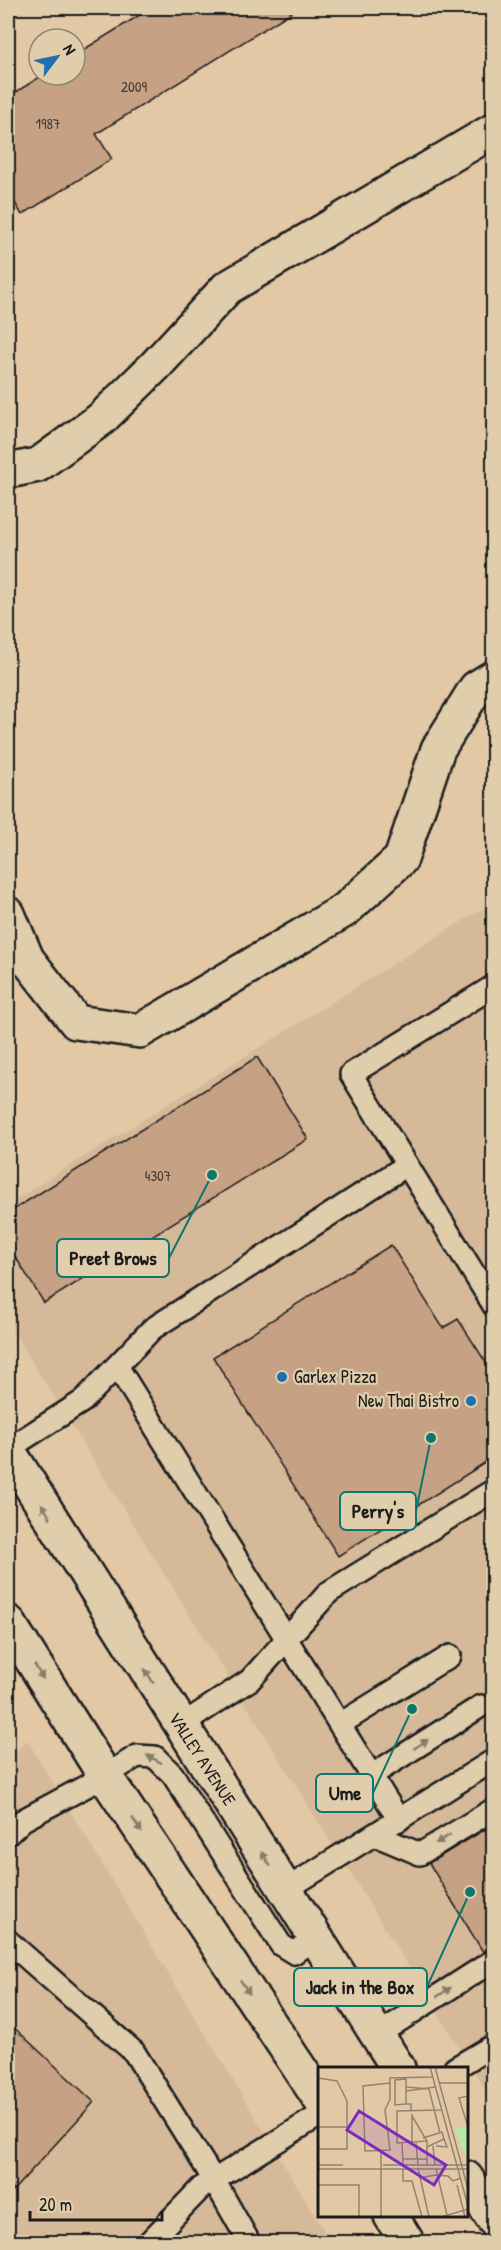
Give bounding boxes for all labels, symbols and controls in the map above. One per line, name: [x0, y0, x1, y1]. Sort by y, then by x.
north arrow: [27, 27, 87, 87]
text: N: [58, 40, 82, 59]
house number: 2009: [121, 76, 147, 97]
house number: 1987: [36, 113, 60, 134]
house number: 4307: [145, 1165, 171, 1186]
callout: Preet Brows: [57, 1239, 169, 1277]
text: Preet Brows: [69, 1244, 157, 1271]
place label: Garlex Pizza: [294, 1364, 376, 1389]
marker: Garlex Pizza: [275, 1370, 289, 1384]
place label: New Thai Bistro: [358, 1388, 459, 1413]
marker: New Thai Bistro: [464, 1394, 478, 1408]
callout: Perry's: [340, 1492, 416, 1530]
text: Perry's: [352, 1497, 405, 1525]
one-way arrow: [40, 1503, 51, 1519]
one-way arrow: [33, 1663, 44, 1680]
one-way arrow: [144, 1668, 155, 1684]
street label: VALLEY AVENUE: [163, 1707, 242, 1810]
one-way arrow: [413, 1739, 429, 1750]
one-way arrow: [145, 1755, 163, 1765]
callout: Ume: [316, 1774, 373, 1812]
text: Ume: [329, 1779, 361, 1806]
one-way arrow: [132, 1817, 143, 1833]
one-way arrow: [435, 1834, 452, 1845]
one-way arrow: [260, 1851, 271, 1867]
callout: Jack in the Box: [294, 1968, 427, 2006]
text: Jack in the Box: [305, 1973, 415, 2000]
one-way arrow: [239, 1979, 251, 1995]
one-way arrow: [435, 1986, 451, 1998]
inset map: [318, 2067, 468, 2217]
scale bar: [30, 2184, 162, 2222]
text: 20 m: [39, 2192, 72, 2217]

